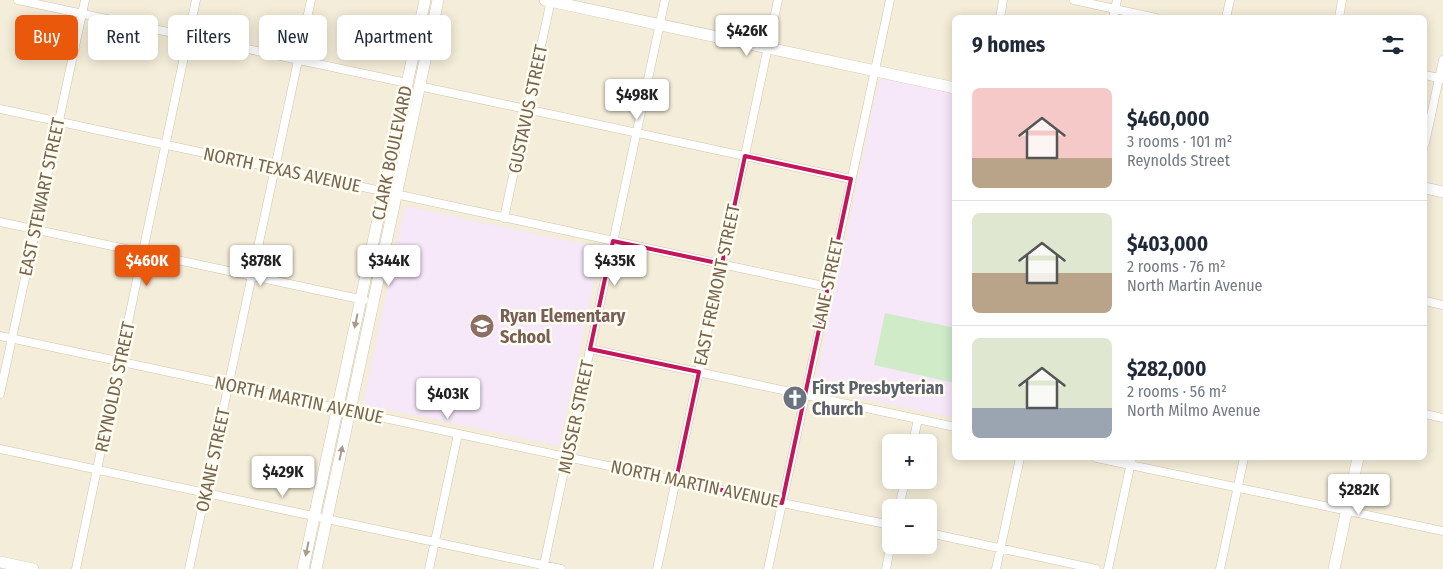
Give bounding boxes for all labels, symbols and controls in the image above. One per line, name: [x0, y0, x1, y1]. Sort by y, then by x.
chip: Buy: [15, 15, 78, 60]
chip: Rent: [88, 15, 158, 60]
chip: Filters: [168, 15, 249, 60]
chip: New: [259, 15, 327, 60]
chip: Apartment: [337, 15, 451, 60]
pin: $426K: [712, 15, 782, 57]
text: $426K: [726, 21, 768, 40]
icon: filters: [1379, 31, 1407, 59]
text: 9 homes: [972, 32, 1045, 58]
street label: GUSTAVUS STREET: [504, 42, 552, 175]
pin: $498K: [602, 78, 672, 121]
street label: CLARK BOULEVARD: [367, 84, 417, 222]
text: $498K: [616, 85, 658, 104]
text: $460,000: [1127, 106, 1210, 132]
icon: home: [1012, 108, 1072, 168]
street label: EAST STEWART STREET: [14, 115, 70, 278]
text: 3 rooms · 101 m²: [1127, 132, 1232, 151]
street label: NORTH TEXAS AVENUE: [201, 143, 363, 197]
text: Reynolds Street: [1127, 151, 1230, 170]
street label: EAST FREMONT STREET: [689, 202, 745, 368]
text: $403,000: [1127, 231, 1208, 257]
icon: home: [1012, 233, 1072, 293]
street label: LANE STREET: [808, 236, 849, 332]
pin: $460K: [112, 244, 182, 287]
pin: $878K: [226, 244, 296, 287]
pin: $344K: [354, 244, 424, 287]
pin: $435K: [580, 244, 650, 287]
text: $460K: [126, 251, 168, 270]
text: $878K: [241, 251, 281, 270]
text: $344K: [368, 251, 410, 270]
text: $435K: [595, 251, 635, 270]
text: 2 rooms · 76 m²: [1127, 257, 1226, 276]
text: North Martin Avenue: [1127, 276, 1262, 295]
place label: Ryan Elementary School: [500, 305, 626, 348]
school or university icon: Ryan Elementary School: [469, 313, 495, 339]
one-way arrow: [352, 314, 360, 329]
street label: REYNOLDS STREET: [90, 319, 140, 454]
text: $282,000: [1127, 356, 1207, 382]
street label: MUSSER STREET: [553, 358, 599, 476]
icon: home: [1012, 358, 1072, 418]
street label: NORTH MARTIN AVENUE: [213, 371, 385, 429]
place label: First Presbyterian Church: [812, 377, 944, 420]
pin: $403K: [413, 378, 483, 420]
text: 2 rooms · 56 m²: [1127, 382, 1227, 401]
text: $403K: [427, 384, 469, 403]
church icon: First Presbyterian Church: [782, 385, 808, 411]
text: North Milmo Avenue: [1127, 401, 1260, 420]
street label: OKANE STREET: [191, 405, 235, 514]
map controls: [882, 434, 937, 554]
button: +: [882, 434, 937, 489]
one-way arrow: [337, 444, 345, 460]
street label: NORTH MARTIN AVENUE: [609, 455, 781, 513]
pin: $429K: [248, 456, 318, 498]
text: $429K: [263, 462, 303, 481]
pin: $282K: [1324, 474, 1394, 516]
text: $282K: [1339, 480, 1379, 499]
button: −: [882, 499, 937, 554]
one-way arrow: [303, 541, 311, 556]

